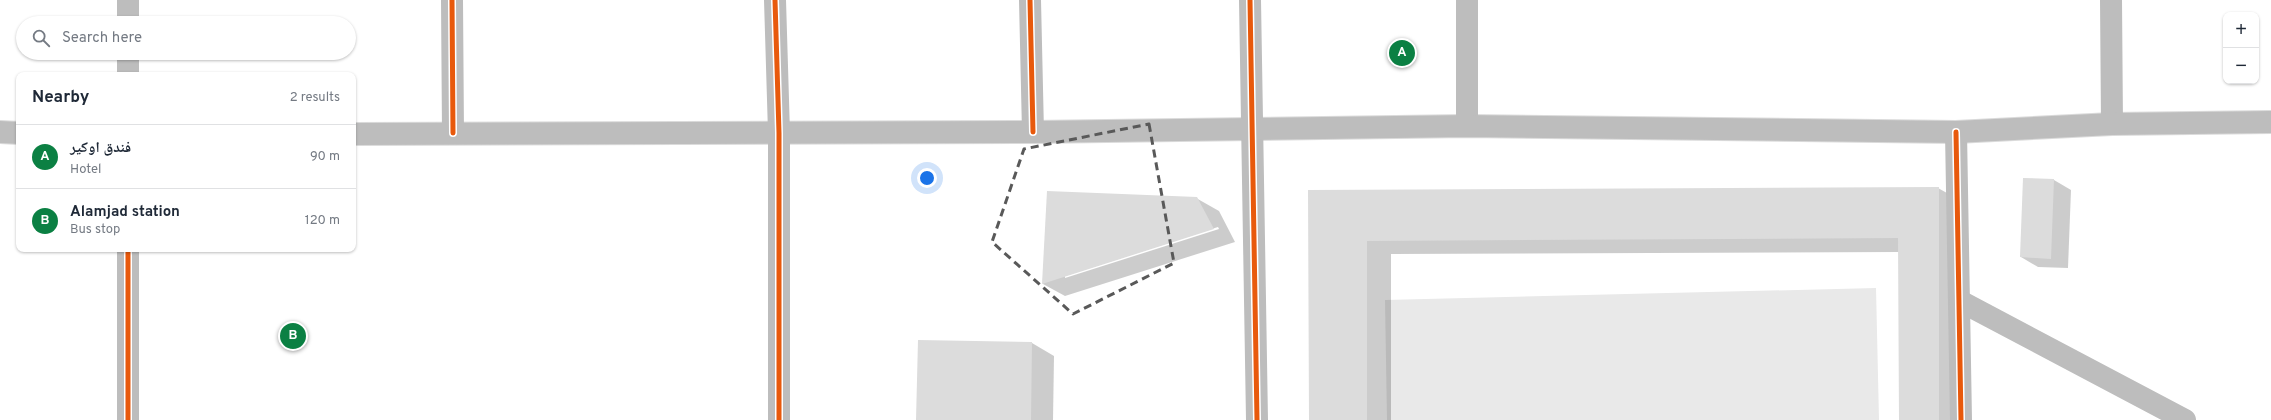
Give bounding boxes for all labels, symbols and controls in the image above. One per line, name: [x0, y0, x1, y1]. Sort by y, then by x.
map controls: [2223, 12, 2259, 84]
button: +: [2223, 12, 2259, 48]
search box: [16, 16, 356, 60]
icon: search: [30, 27, 52, 49]
text: Search here: [62, 29, 142, 48]
pin: A: [1389, 38, 1415, 68]
button: −: [2223, 48, 2259, 84]
text: Nearby: [32, 87, 89, 109]
text: 2 results: [290, 90, 340, 106]
text: فندق اوكير: [70, 139, 131, 158]
text: A: [40, 149, 50, 165]
text: 90 m: [310, 149, 340, 165]
text: Hotel: [70, 162, 101, 178]
your location: [917, 168, 937, 188]
text: Alamjad station: [70, 203, 180, 222]
text: B: [41, 213, 49, 229]
text: 120 m: [305, 213, 340, 229]
text: Bus stop: [70, 222, 120, 238]
pin: B: [280, 321, 306, 351]

